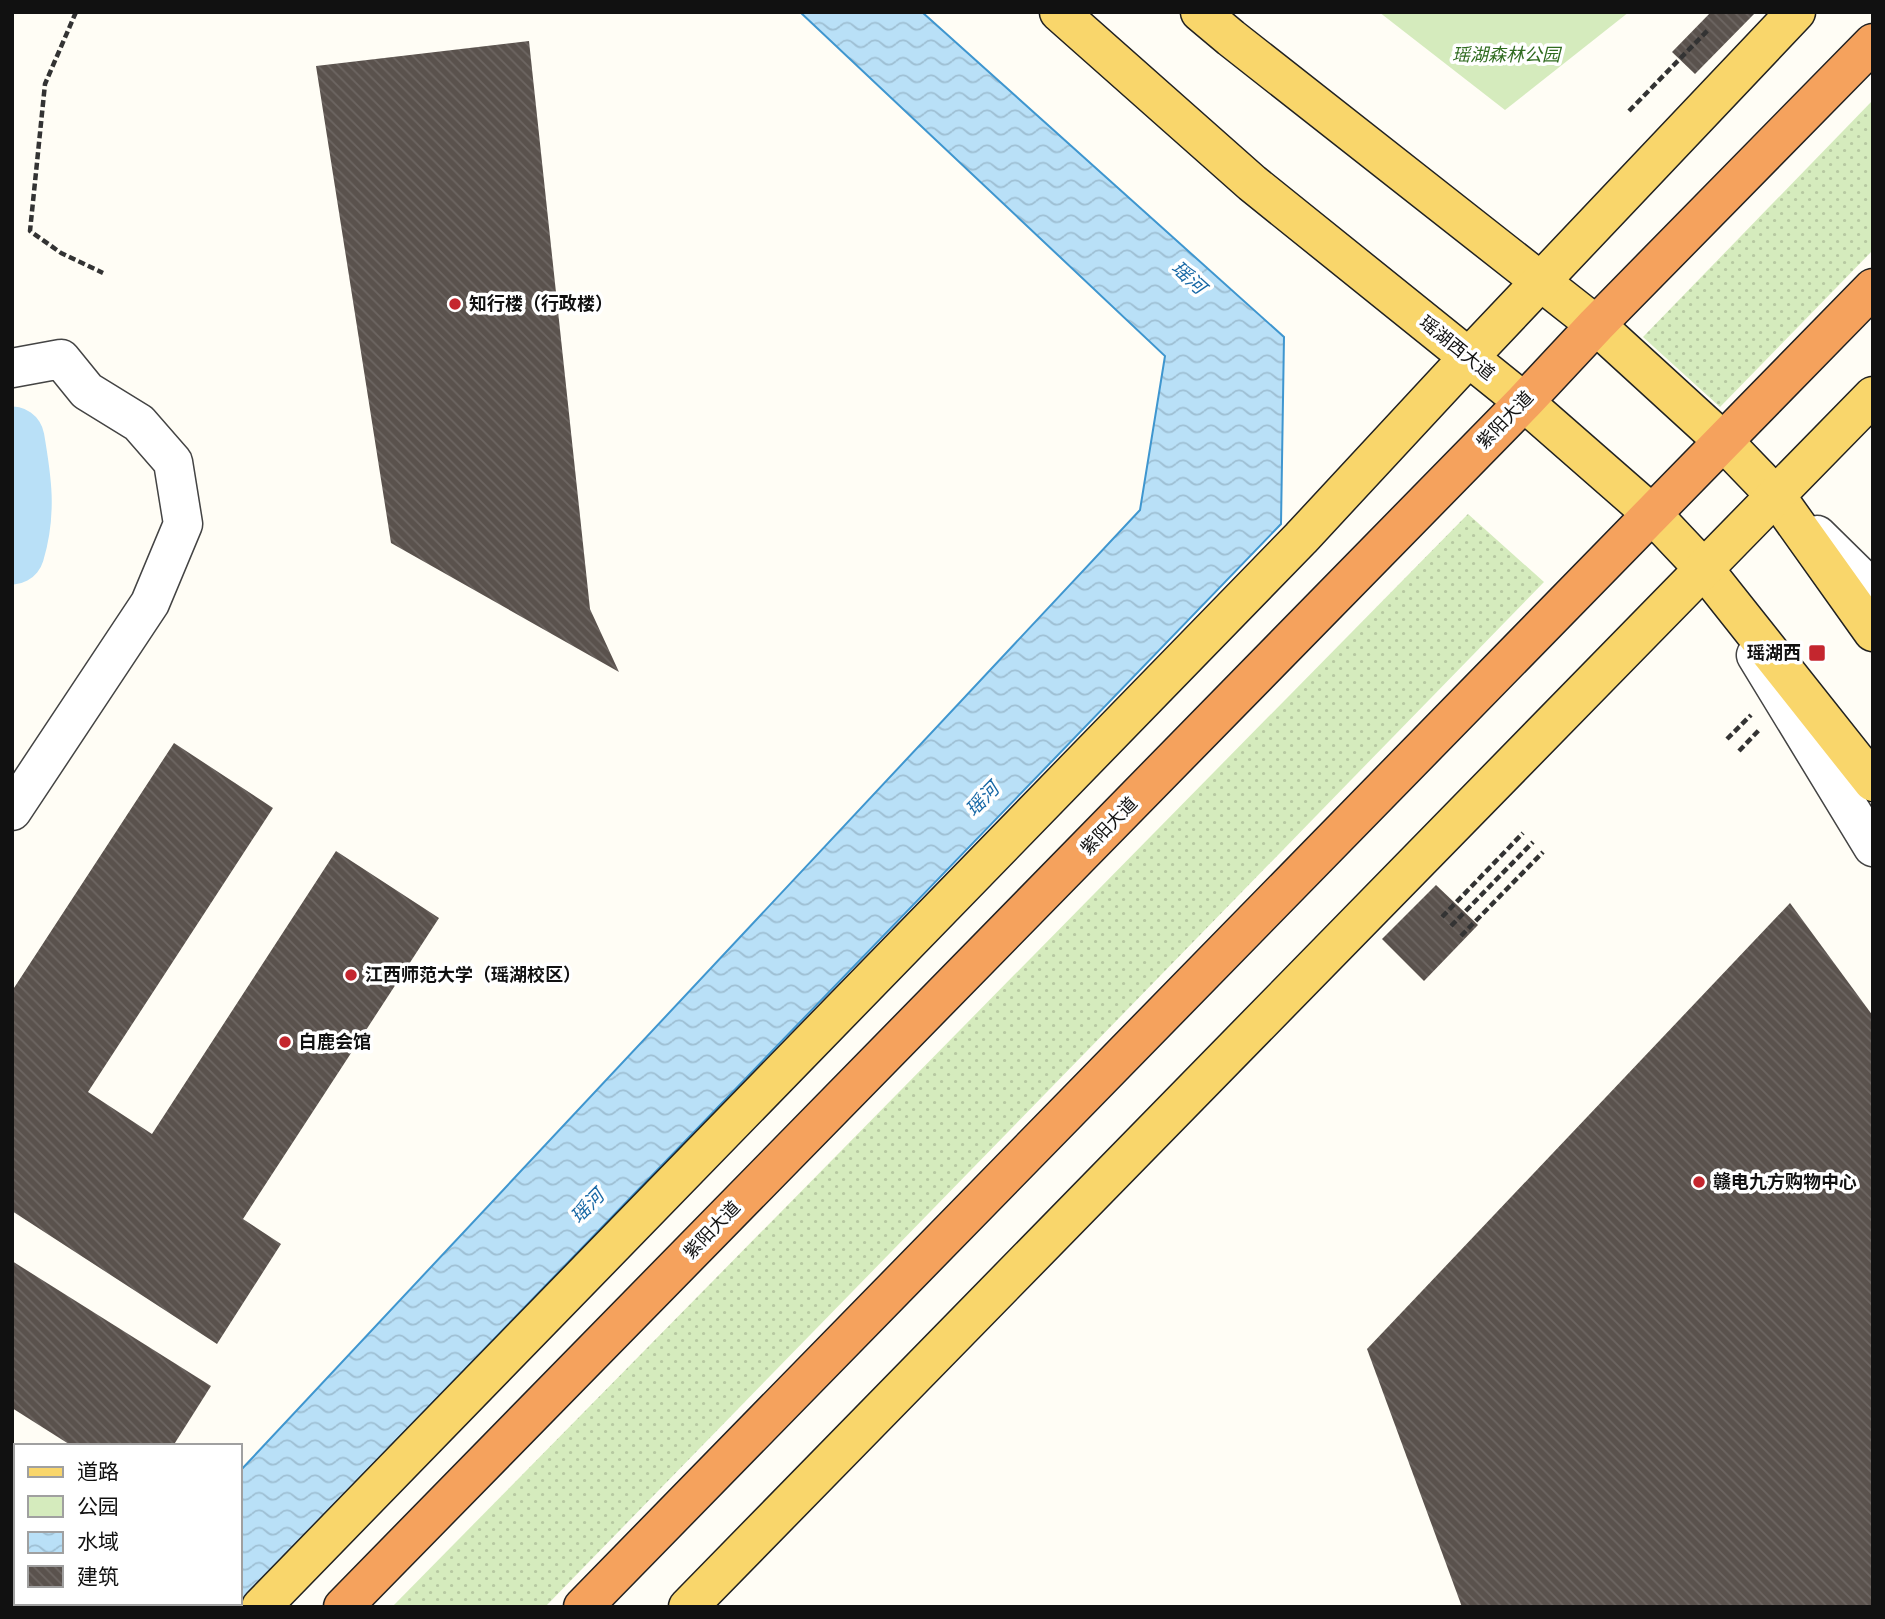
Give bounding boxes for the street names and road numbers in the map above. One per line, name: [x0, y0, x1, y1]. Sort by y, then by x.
street label: 瑶湖西大道: [1414, 308, 1501, 386]
street label: 紫阳大道: [1469, 384, 1539, 454]
street label: 紫阳大道: [1073, 790, 1143, 860]
street label: 紫阳大道: [676, 1194, 746, 1264]

